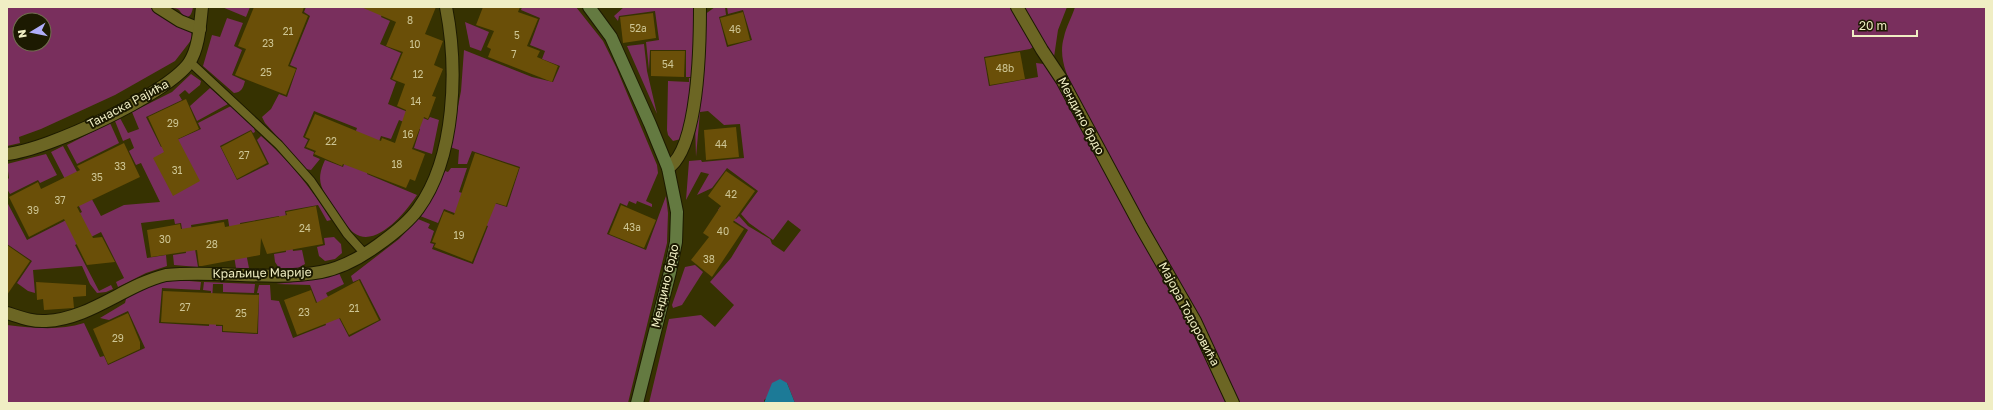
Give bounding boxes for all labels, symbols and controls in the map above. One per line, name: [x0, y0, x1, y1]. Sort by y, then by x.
north arrow: [12, 12, 52, 52]
scale bar: [1853, 12, 1917, 38]
house number: 8: [407, 14, 413, 26]
text: 20 m: [1859, 18, 1887, 33]
house number: 52a: [629, 22, 647, 34]
house number: 46: [729, 23, 741, 35]
house number: 21: [283, 25, 293, 37]
text: N: [15, 29, 29, 39]
house number: 5: [514, 29, 520, 41]
house number: 23: [262, 37, 274, 49]
house number: 10: [409, 38, 421, 50]
house number: 7: [511, 48, 517, 60]
house number: 54: [662, 58, 674, 70]
house number: 48b: [996, 62, 1014, 74]
house number: 25: [260, 66, 272, 78]
house number: 12: [413, 68, 424, 80]
street label: Мендино брдо: [1055, 74, 1108, 157]
street label: Танаска Рајића: [85, 76, 171, 131]
house number: 14: [411, 95, 421, 107]
house number: 29: [167, 117, 179, 129]
house number: 16: [403, 128, 413, 140]
house number: 22: [325, 135, 337, 147]
house number: 44: [715, 138, 727, 150]
house number: 27: [238, 149, 250, 161]
house number: 18: [392, 158, 402, 170]
house number: 33: [114, 160, 126, 172]
house number: 31: [172, 164, 182, 176]
house number: 35: [91, 171, 103, 183]
house number: 42: [725, 188, 737, 200]
house number: 37: [54, 194, 66, 206]
house number: 39: [27, 204, 39, 216]
house number: 43a: [623, 221, 641, 233]
house number: 24: [299, 222, 311, 234]
house number: 40: [717, 225, 729, 237]
house number: 19: [454, 229, 464, 241]
house number: 30: [159, 233, 171, 245]
house number: 28: [206, 238, 218, 250]
street label: Мендино брдо: [648, 243, 681, 329]
house number: 38: [703, 253, 715, 265]
street label: Мајора Тодоровића: [1156, 259, 1223, 368]
street label: Краљице Марије: [212, 264, 312, 281]
house number: 27: [179, 301, 191, 313]
house number: 21: [349, 302, 359, 314]
house number: 23: [298, 306, 310, 318]
house number: 25: [235, 307, 247, 319]
house number: 29: [112, 332, 124, 344]

